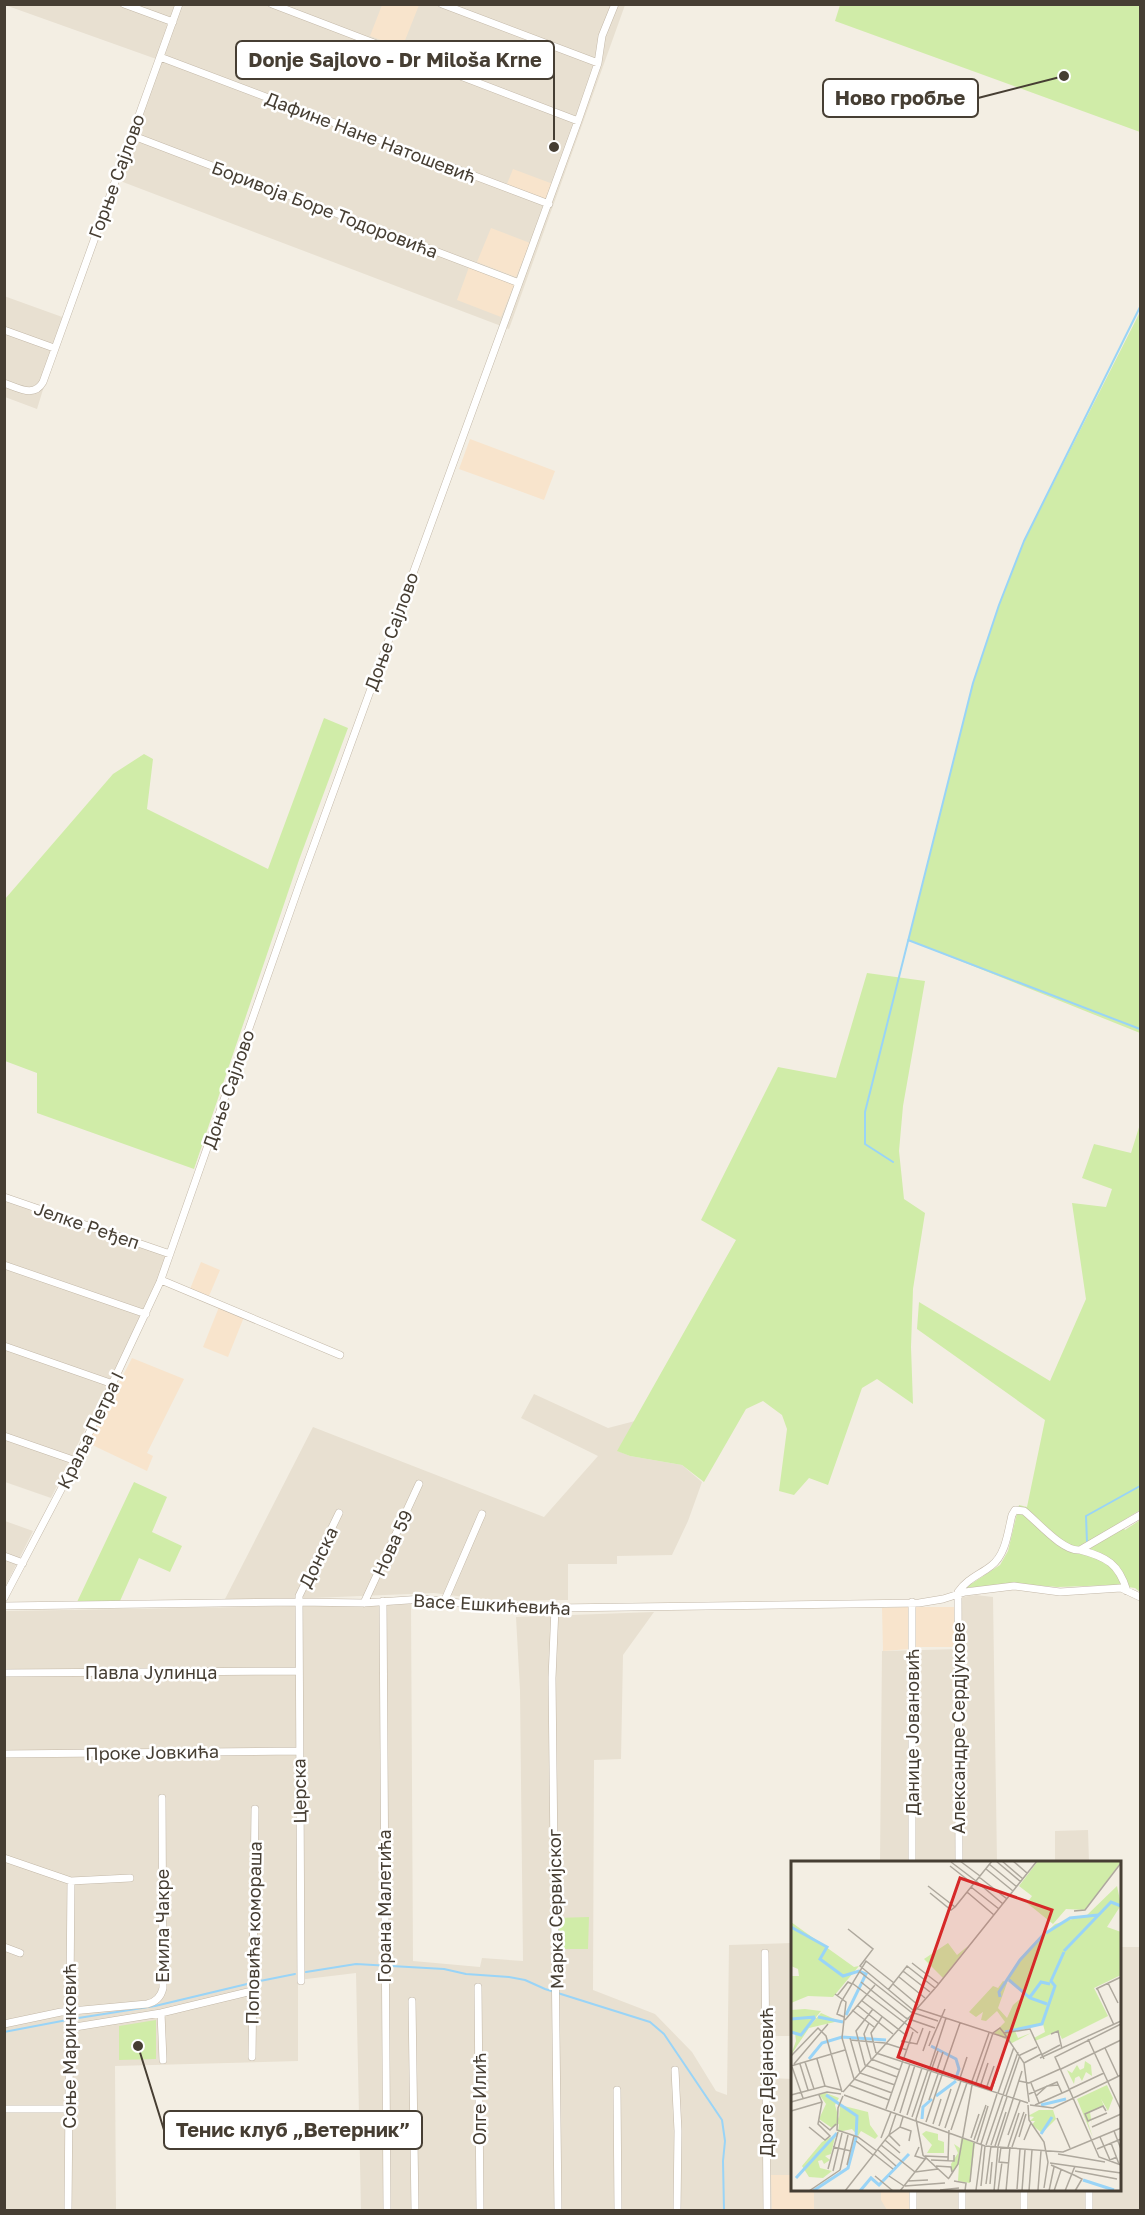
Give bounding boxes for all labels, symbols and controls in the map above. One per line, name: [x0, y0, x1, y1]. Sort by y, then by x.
callout: Donje Sajlovo - Dr Miloša Krne: [236, 41, 554, 79]
text: Donje Sajlovo - Dr Miloša Krne: [248, 47, 542, 71]
callout: Ново гробље: [823, 79, 978, 117]
text: Ново гробље: [835, 85, 965, 109]
street label: Дафине Нане Натошевић: [263, 87, 479, 187]
street label: Горње Сајлово: [83, 111, 149, 241]
street label: Боривоја Боре Тодоровића: [209, 156, 441, 262]
street label: Доње Сајлово: [359, 569, 423, 693]
street label: Доње Сајлово: [197, 1027, 259, 1151]
street label: Јелке Ређеп: [31, 1197, 143, 1253]
street label: Краља Петра I: [52, 1368, 128, 1492]
street label: Нова 59: [367, 1506, 417, 1580]
street label: Донска: [294, 1523, 342, 1591]
street label: Васе Ешкићевића: [413, 1589, 571, 1619]
street label: Александре Сердјукове: [947, 1622, 969, 1834]
street label: Данице Јовановић: [901, 1649, 923, 1815]
street label: Павла Јулинца: [85, 1661, 217, 1683]
street label: Проке Јовкића: [85, 1740, 219, 1764]
street label: Церска: [287, 1758, 311, 1824]
street label: Горана Малетића: [373, 1829, 395, 1983]
street label: Марка Сервијског: [543, 1829, 567, 1989]
street label: Поповића комораша: [240, 1841, 266, 2025]
inset map: [791, 1861, 1121, 2191]
street label: Емила Чакре: [151, 1869, 173, 1983]
street label: Соње Маринковић: [58, 1963, 80, 2129]
street label: Драге Дејановић: [755, 2007, 777, 2157]
street label: Олге Илић: [468, 2053, 490, 2145]
callout: Тенис клуб „Ветерник”: [164, 2111, 422, 2149]
text: Тенис клуб „Ветерник”: [176, 2117, 410, 2141]

